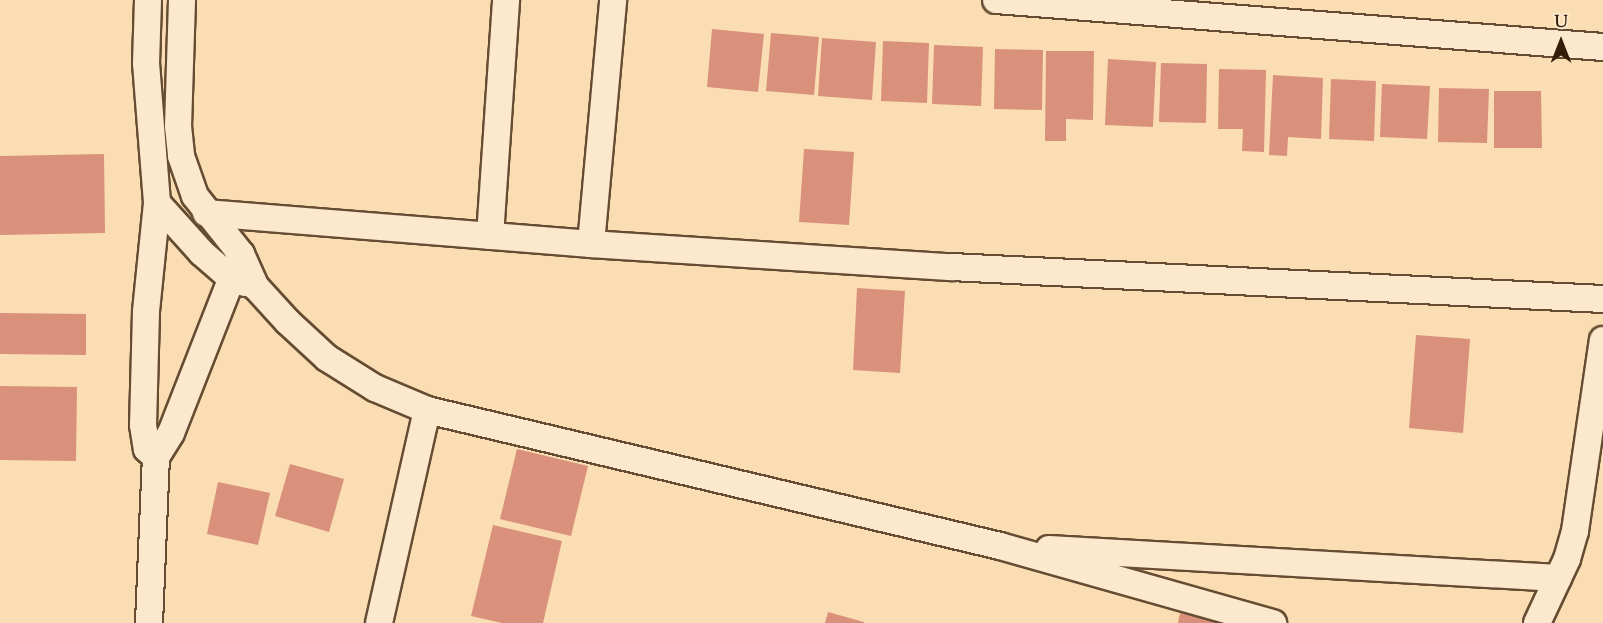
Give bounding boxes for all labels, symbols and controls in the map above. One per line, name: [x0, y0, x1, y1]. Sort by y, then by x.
north arrow: [1531, 12, 1591, 72]
text: U: [1554, 12, 1568, 35]

